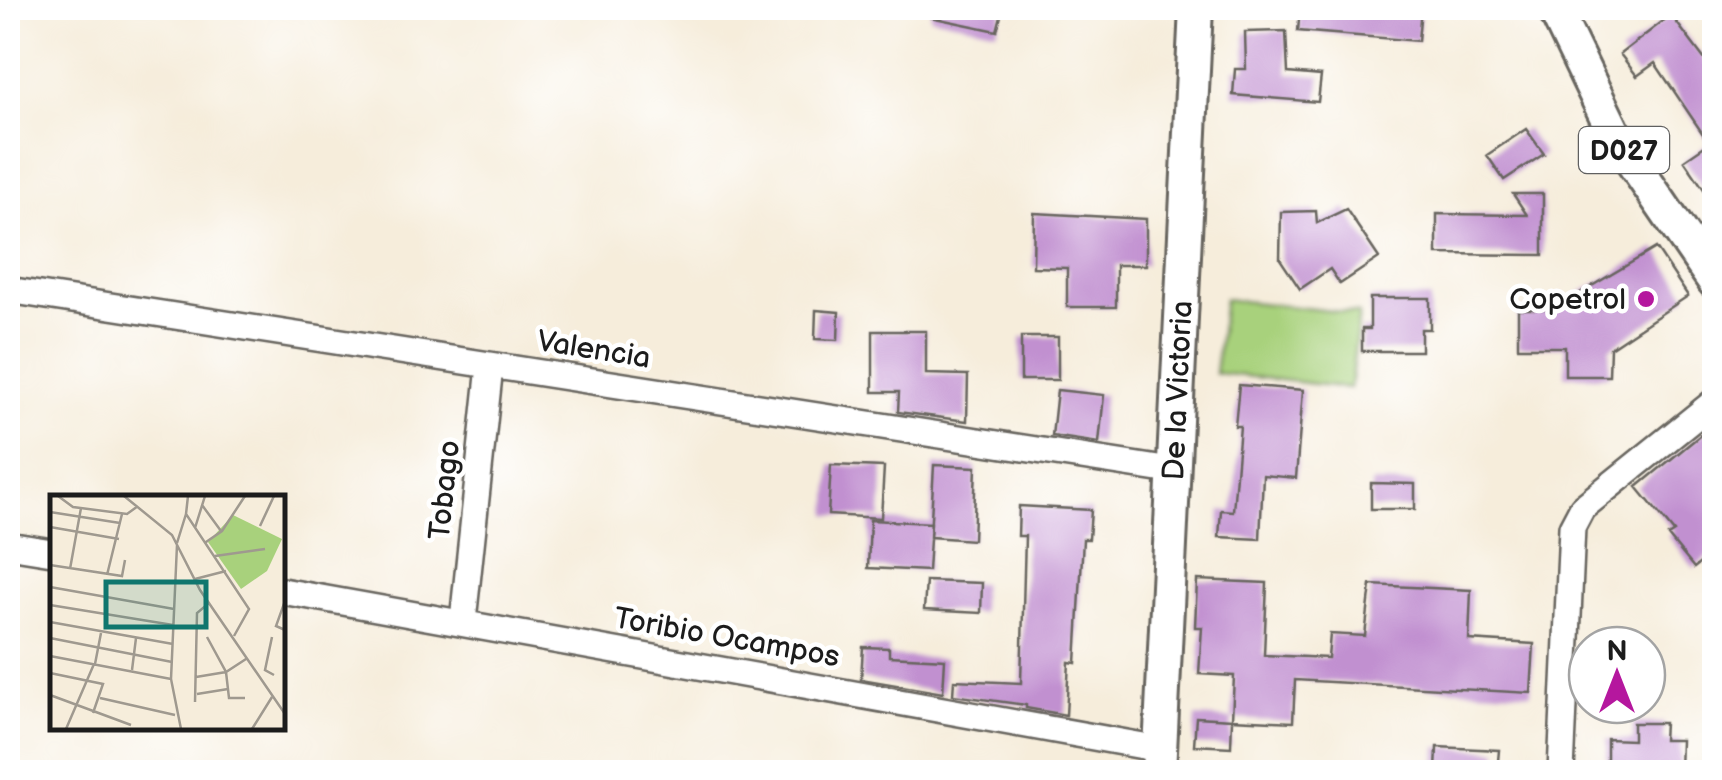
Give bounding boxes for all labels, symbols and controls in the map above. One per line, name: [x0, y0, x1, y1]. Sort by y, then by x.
road number: D027: [1579, 127, 1669, 173]
place label: Copetrol: [1509, 282, 1626, 318]
marker: Copetrol: [1635, 288, 1657, 310]
street label: De la Victoria: [1156, 300, 1201, 481]
street label: Valencia: [535, 323, 653, 377]
street label: Tobago: [422, 438, 468, 542]
inset map: [50, 495, 285, 730]
street label: Toribio Ocampos: [611, 600, 843, 676]
north arrow: [1567, 625, 1667, 725]
text: N: [1606, 635, 1628, 668]

